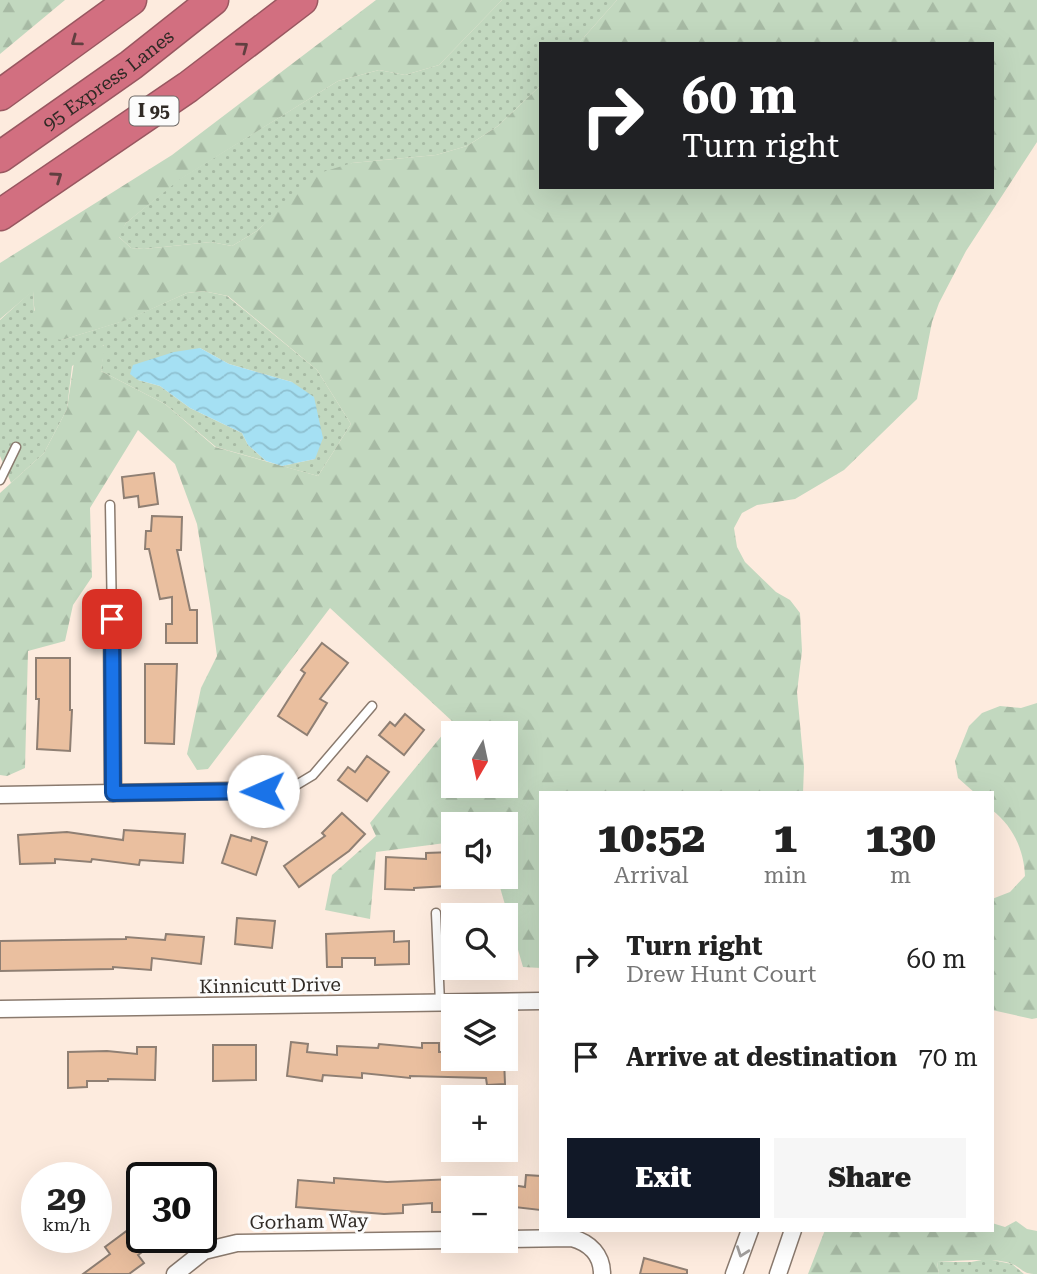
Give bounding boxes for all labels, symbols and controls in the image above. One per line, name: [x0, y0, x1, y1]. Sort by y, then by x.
street label: 95 Express Lanes: [38, 25, 179, 135]
one-way arrow: [71, 33, 84, 45]
one-way arrow: [235, 42, 248, 55]
text: 60 m: [682, 68, 797, 125]
icon: right: [567, 70, 658, 161]
road number: I 95: [130, 96, 178, 126]
text: Turn right: [682, 127, 839, 165]
one-way arrow: [49, 173, 62, 185]
pin: [82, 589, 142, 649]
icon: arrive: [93, 600, 131, 638]
north arrow: [441, 721, 518, 798]
map controls: [441, 721, 518, 1253]
position arrow: [226, 754, 300, 828]
button: sound: [441, 812, 518, 889]
text: 10:52: [597, 813, 705, 862]
text: 1: [773, 813, 797, 862]
text: 130: [865, 813, 936, 862]
text: Arrival: [614, 862, 689, 889]
text: min: [764, 862, 807, 889]
text: m: [890, 862, 911, 889]
button: search: [441, 903, 518, 980]
text: Turn right: [626, 931, 762, 961]
icon: right: [567, 940, 605, 978]
text: 60 m: [907, 944, 966, 974]
text: Drew Hunt Court: [626, 961, 816, 988]
street label: Kinnicutt Drive: [199, 973, 341, 998]
button: layers: [441, 994, 518, 1071]
icon: arrive: [567, 1038, 605, 1076]
text: Arrive at destination: [626, 1042, 897, 1072]
text: 70 m: [918, 1042, 978, 1072]
button: +: [441, 1085, 518, 1162]
button: Exit: [567, 1138, 760, 1218]
button: Share: [774, 1138, 966, 1218]
speed limit sign: 30: [126, 1162, 217, 1253]
button: −: [441, 1176, 518, 1253]
text: 29: [47, 1178, 86, 1219]
street label: Gorham Way: [249, 1209, 369, 1234]
text: km/h: [42, 1214, 91, 1235]
one-way arrow: [736, 1246, 750, 1258]

